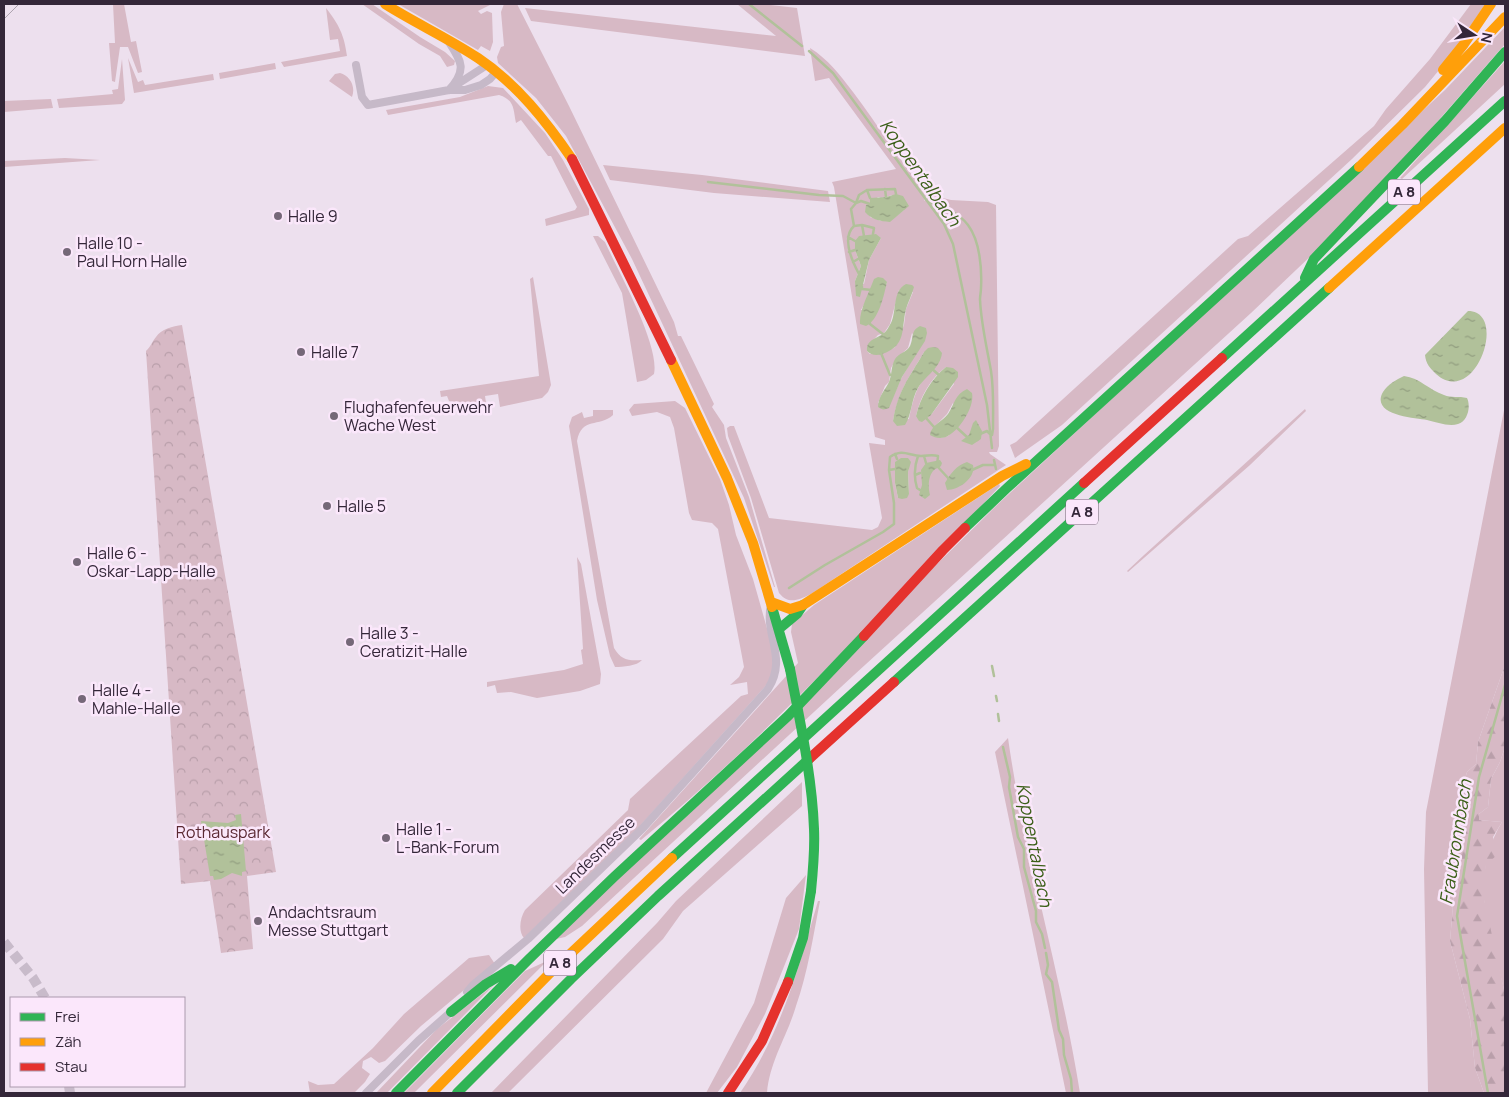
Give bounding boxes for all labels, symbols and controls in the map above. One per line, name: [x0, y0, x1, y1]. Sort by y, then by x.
north arrow: [1449, 10, 1499, 60]
text: N: [1477, 31, 1498, 45]
water label: Koppentalbach: [875, 114, 967, 232]
road number: A 8: [1388, 180, 1420, 204]
place label: Halle 9: [288, 205, 338, 227]
marker: Halle 9: [272, 210, 284, 222]
place label: Halle 10 - Paul Horn Halle: [77, 232, 187, 272]
marker: Halle 10 - Paul Horn Halle: [61, 246, 73, 258]
place label: Halle 7: [311, 341, 359, 363]
marker: Halle 7: [295, 346, 307, 358]
place label: Flughafenfeuerwehr Wache West: [344, 396, 493, 436]
marker: Flughafenfeuerwehr Wache West: [328, 410, 340, 422]
place label: Halle 5: [337, 495, 386, 517]
marker: Halle 5: [321, 500, 333, 512]
road number: A 8: [1066, 500, 1098, 524]
place label: Halle 6 - Oskar-Lapp-Halle: [87, 542, 216, 582]
marker: Halle 6 - Oskar-Lapp-Halle: [71, 556, 83, 568]
place label: Halle 3 - Ceratizit-Halle: [360, 622, 467, 662]
marker: Halle 3 - Ceratizit-Halle: [344, 636, 356, 648]
place label: Halle 4 - Mahle-Halle: [92, 679, 180, 719]
marker: Halle 4 - Mahle-Halle: [76, 693, 88, 705]
water label: Fraubronnbach: [1433, 776, 1477, 906]
water label: Koppentalbach: [1011, 781, 1059, 910]
street label: Landesmesse: [550, 811, 640, 899]
place label: Halle 1 - L-Bank-Forum: [396, 818, 499, 858]
park label: Rothauspark: [176, 821, 271, 843]
marker: Halle 1 - L-Bank-Forum: [380, 832, 392, 844]
place label: Andachtsraum Messe Stuttgart: [268, 901, 388, 941]
marker: Andachtsraum Messe Stuttgart: [252, 915, 264, 927]
road number: A 8: [544, 950, 576, 976]
legend: [10, 997, 185, 1087]
text: Frei: [55, 1006, 80, 1027]
text: Zäh: [55, 1031, 82, 1052]
text: Stau: [55, 1056, 88, 1077]

